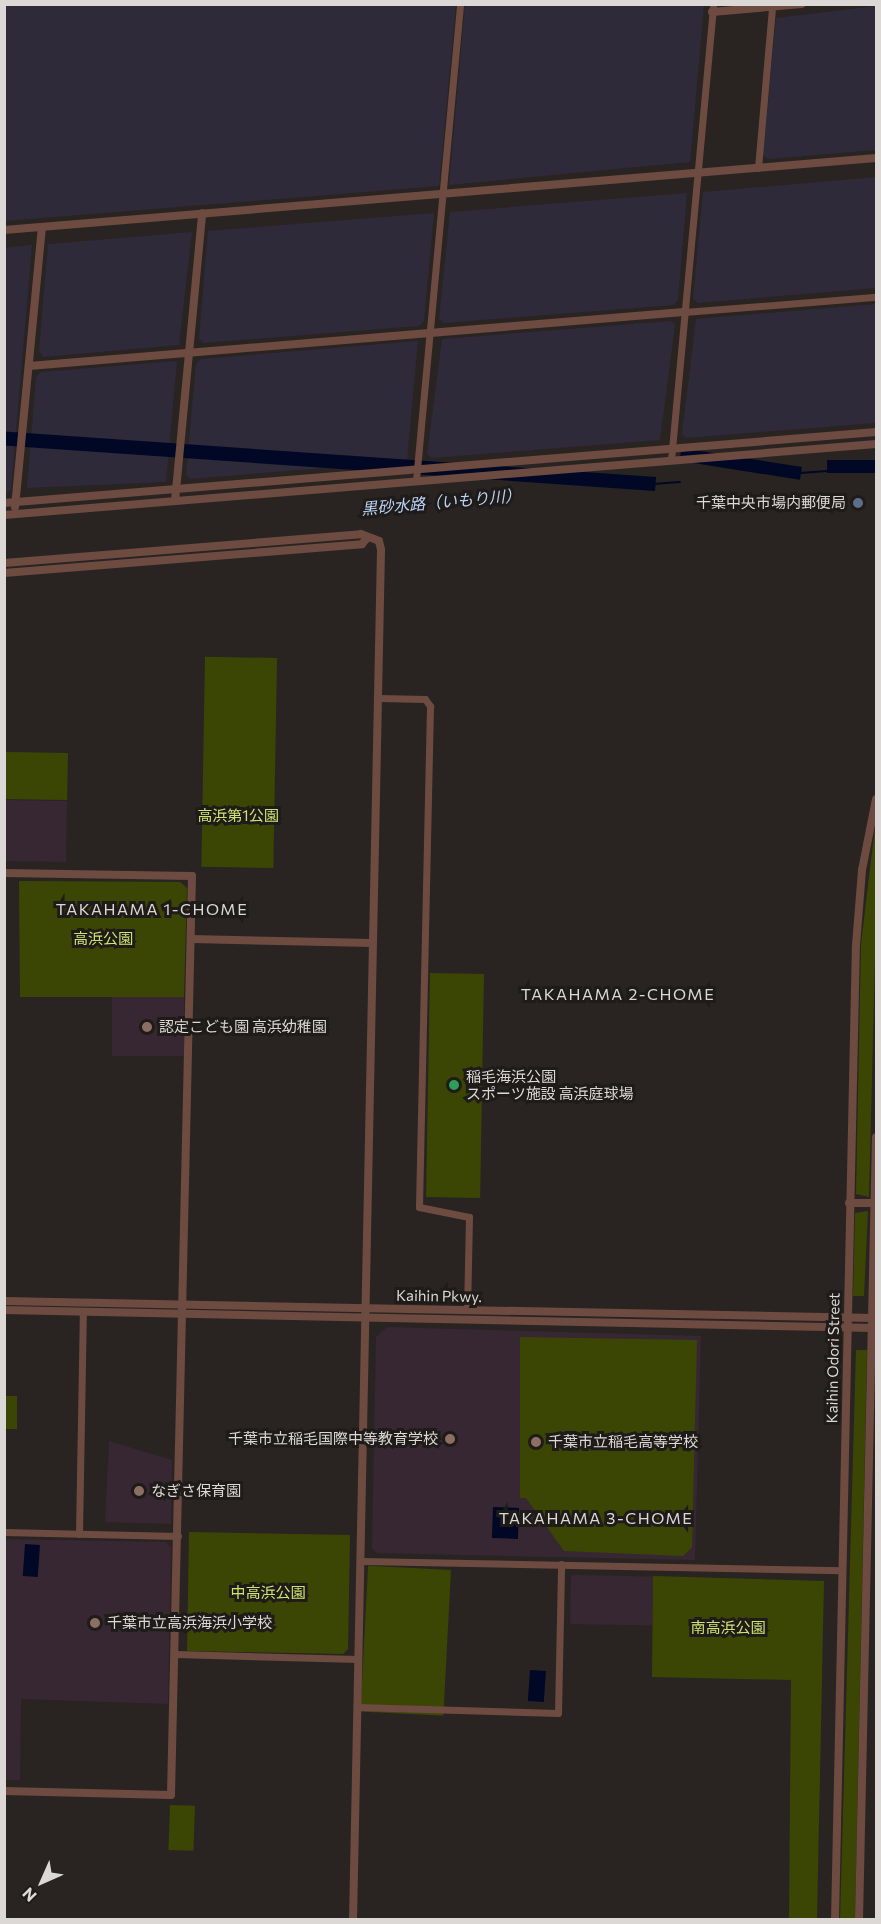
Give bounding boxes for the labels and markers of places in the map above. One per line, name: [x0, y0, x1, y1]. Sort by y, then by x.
place label: 千葉中央市場内郵便局: [696, 494, 846, 512]
marker: 千葉中央市場内郵便局: [851, 496, 865, 510]
place label: 認定こども園 高浜幼稚園: [159, 1018, 327, 1036]
marker: 認定こども園 高浜幼稚園: [140, 1020, 154, 1034]
place label: 稲毛海浜公園 スポーツ施設 高浜庭球場: [466, 1067, 634, 1102]
marker: 稲毛海浜公園 スポーツ施設 高浜庭球場: [447, 1078, 461, 1092]
place label: 千葉市立稲毛国際中等教育学校: [228, 1430, 438, 1448]
marker: 千葉市立稲毛国際中等教育学校: [443, 1432, 457, 1446]
place label: 千葉市立稲毛高等学校: [548, 1433, 698, 1451]
marker: 千葉市立稲毛高等学校: [529, 1435, 543, 1449]
place label: なぎさ保育園: [151, 1482, 241, 1500]
marker: なぎさ保育園: [132, 1484, 146, 1498]
place label: 千葉市立高浜海浜小学校: [107, 1614, 272, 1632]
marker: 千葉市立高浜海浜小学校: [88, 1616, 102, 1630]

